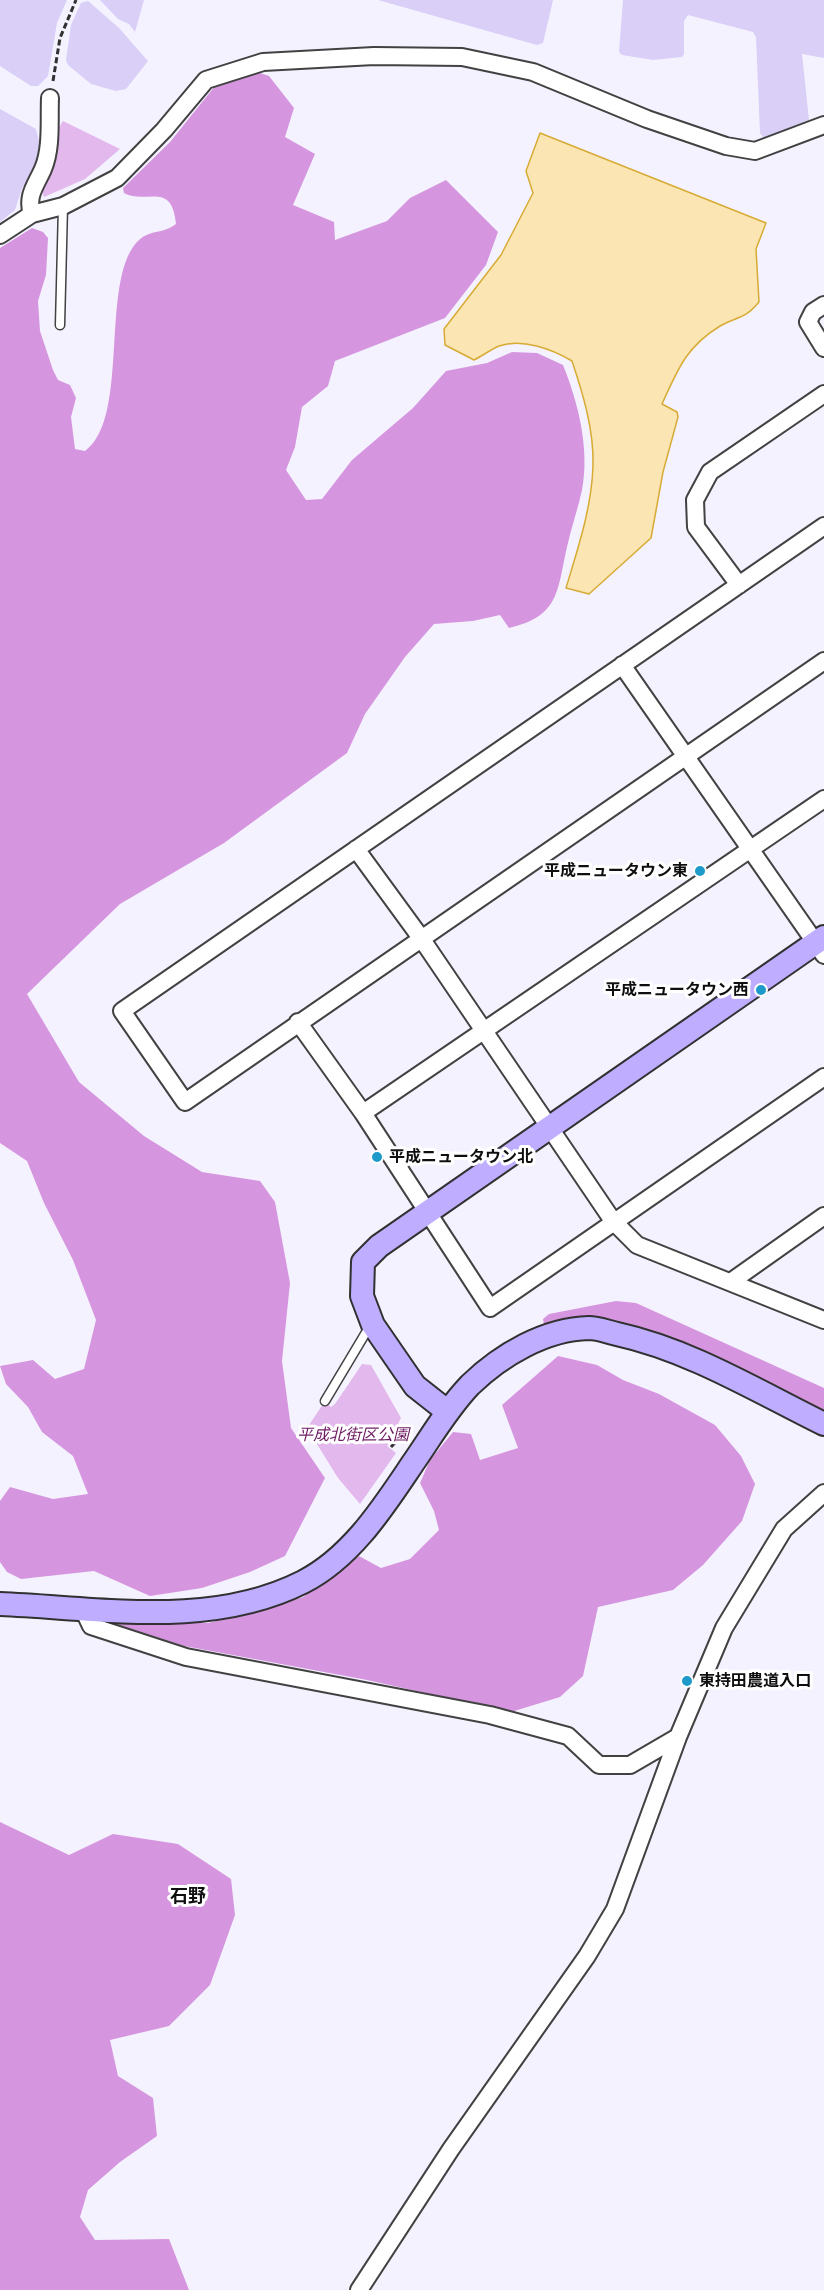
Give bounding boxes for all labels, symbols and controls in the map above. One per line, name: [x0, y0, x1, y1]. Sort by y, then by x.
place label: 平成ニュータウン東: [544, 861, 688, 881]
marker: 平成ニュータウン東: [693, 864, 707, 878]
place label: 平成ニュータウン西: [605, 980, 749, 1000]
marker: 平成ニュータウン西: [754, 983, 768, 997]
place label: 平成ニュータウン北: [389, 1147, 533, 1167]
marker: 平成ニュータウン北: [370, 1150, 384, 1164]
park label: 平成北街区公園: [297, 1425, 409, 1445]
place label: 東持田農道入口: [699, 1671, 811, 1691]
marker: 東持田農道入口: [680, 1674, 694, 1688]
district label: 石野: [170, 1886, 206, 1908]

